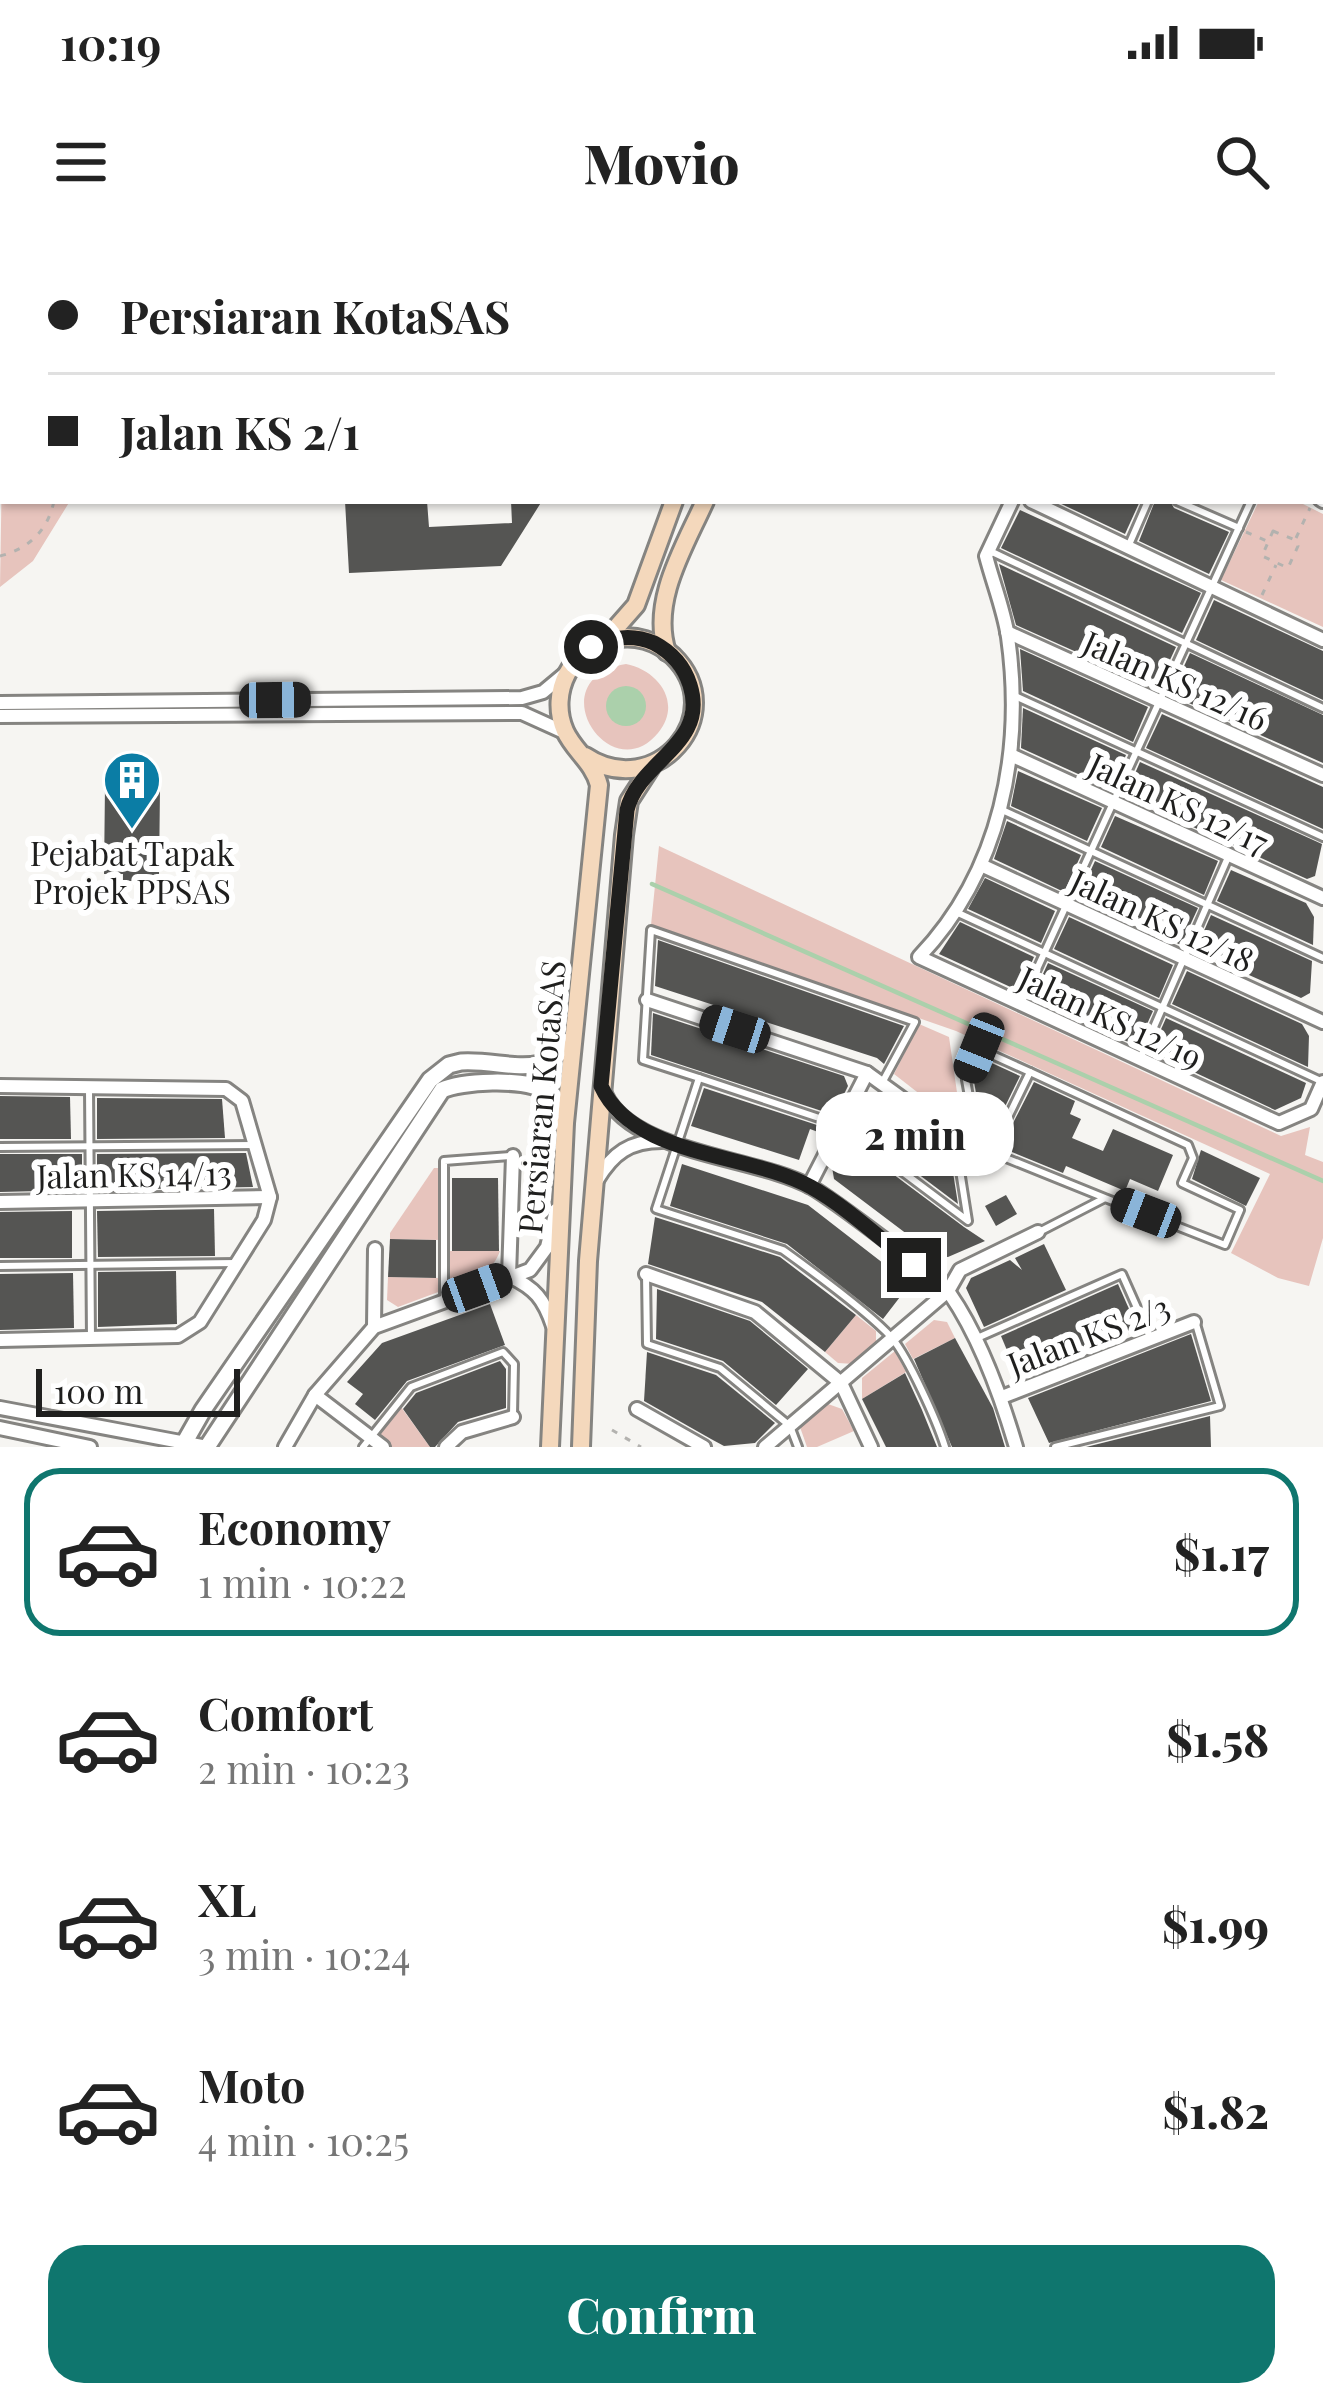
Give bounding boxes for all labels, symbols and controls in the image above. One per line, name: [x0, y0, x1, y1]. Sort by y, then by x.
text: 10:19: [60, 12, 161, 72]
text: Movio: [583, 126, 740, 198]
icon: menu: [48, 129, 114, 195]
icon: search: [1209, 129, 1275, 195]
text: Persiaran KotaSAS: [120, 285, 510, 345]
text: Jalan KS 2/1: [120, 401, 360, 461]
street label: Jalan KS 12/16: [1076, 618, 1275, 739]
route start: [564, 620, 618, 674]
car: [239, 681, 311, 719]
street label: Jalan KS 12/17: [1081, 741, 1277, 863]
building icon: Pejabat Tapak Projek PPSAS: [101, 749, 163, 831]
place label: Pejabat Tapak Projek PPSAS: [30, 830, 234, 912]
street label: Jalan KS 12/18: [1063, 857, 1262, 981]
street label: Jalan KS 12/19: [1011, 954, 1210, 1078]
street label: Persiaran KotaSAS: [506, 958, 574, 1236]
car: [695, 1001, 775, 1057]
car: [949, 1008, 1009, 1088]
callout: 2 min: [815, 1091, 1013, 1175]
text: 2 min: [864, 1108, 966, 1160]
street label: Jalan KS 14/13: [35, 1149, 232, 1197]
car: [1106, 1183, 1186, 1243]
route end: [887, 1238, 941, 1292]
car: [437, 1259, 517, 1317]
street label: Jalan KS 2/3: [1000, 1283, 1175, 1385]
scale bar: [36, 1363, 240, 1416]
text: 100 m: [54, 1368, 143, 1412]
text: Economy: [198, 1496, 391, 1556]
icon: car: [54, 1498, 162, 1606]
text: $1.17: [1174, 1522, 1269, 1582]
text: 1 min · 10:22: [198, 1556, 407, 1608]
text: Comfort: [198, 1682, 373, 1742]
icon: car: [54, 1684, 162, 1792]
text: $1.58: [1166, 1708, 1269, 1768]
text: 2 min · 10:23: [198, 1742, 410, 1794]
text: XL: [198, 1868, 257, 1928]
icon: car: [54, 1870, 162, 1978]
text: $1.99: [1162, 1894, 1269, 1954]
text: 3 min · 10:24: [198, 1928, 411, 1980]
text: Moto: [198, 2054, 305, 2114]
icon: car: [54, 2056, 162, 2164]
text: $1.82: [1162, 2080, 1269, 2140]
text: 4 min · 10:25: [198, 2114, 409, 2166]
button: Confirm: [48, 2245, 1275, 2383]

